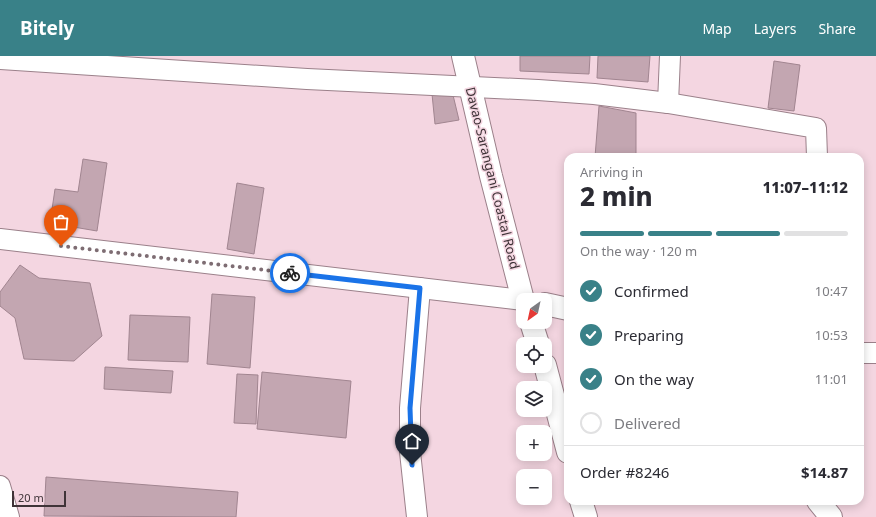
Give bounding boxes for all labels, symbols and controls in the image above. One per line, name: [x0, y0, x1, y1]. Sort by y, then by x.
text: Bitely: [20, 15, 74, 41]
text: Map: [703, 19, 732, 38]
text: Layers: [754, 19, 796, 38]
text: Share: [818, 19, 856, 38]
street label: Davao-Sarangani Coastal Road: [462, 85, 524, 271]
text: Arriving in: [580, 163, 643, 181]
text: 11:07–11:12: [763, 177, 848, 197]
text: 2 min: [580, 178, 653, 214]
pin: [44, 205, 78, 246]
icon: bag: [50, 211, 72, 233]
text: On the way · 120 m: [580, 242, 697, 260]
courier: [270, 253, 310, 293]
icon: bike: [279, 262, 301, 284]
icon: check: [580, 280, 602, 302]
text: Confirmed: [614, 281, 689, 301]
text: 10:47: [815, 282, 848, 300]
north arrow: [516, 293, 552, 329]
map controls: [516, 293, 552, 505]
icon: check: [580, 324, 602, 346]
text: Preparing: [614, 325, 684, 345]
text: 10:53: [815, 326, 848, 344]
button: locate: [516, 337, 552, 373]
icon: check: [580, 368, 602, 390]
text: On the way: [614, 369, 694, 389]
text: 11:01: [815, 370, 848, 388]
button: layers: [516, 381, 552, 417]
text: Delivered: [614, 413, 681, 433]
pin: [395, 424, 429, 465]
button: +: [516, 425, 552, 461]
icon: home: [401, 430, 423, 452]
text: Order #8246: [580, 462, 669, 482]
text: $14.87: [801, 462, 848, 482]
button: −: [516, 469, 552, 505]
scale bar: [12, 489, 66, 508]
text: 20 m: [18, 490, 44, 505]

